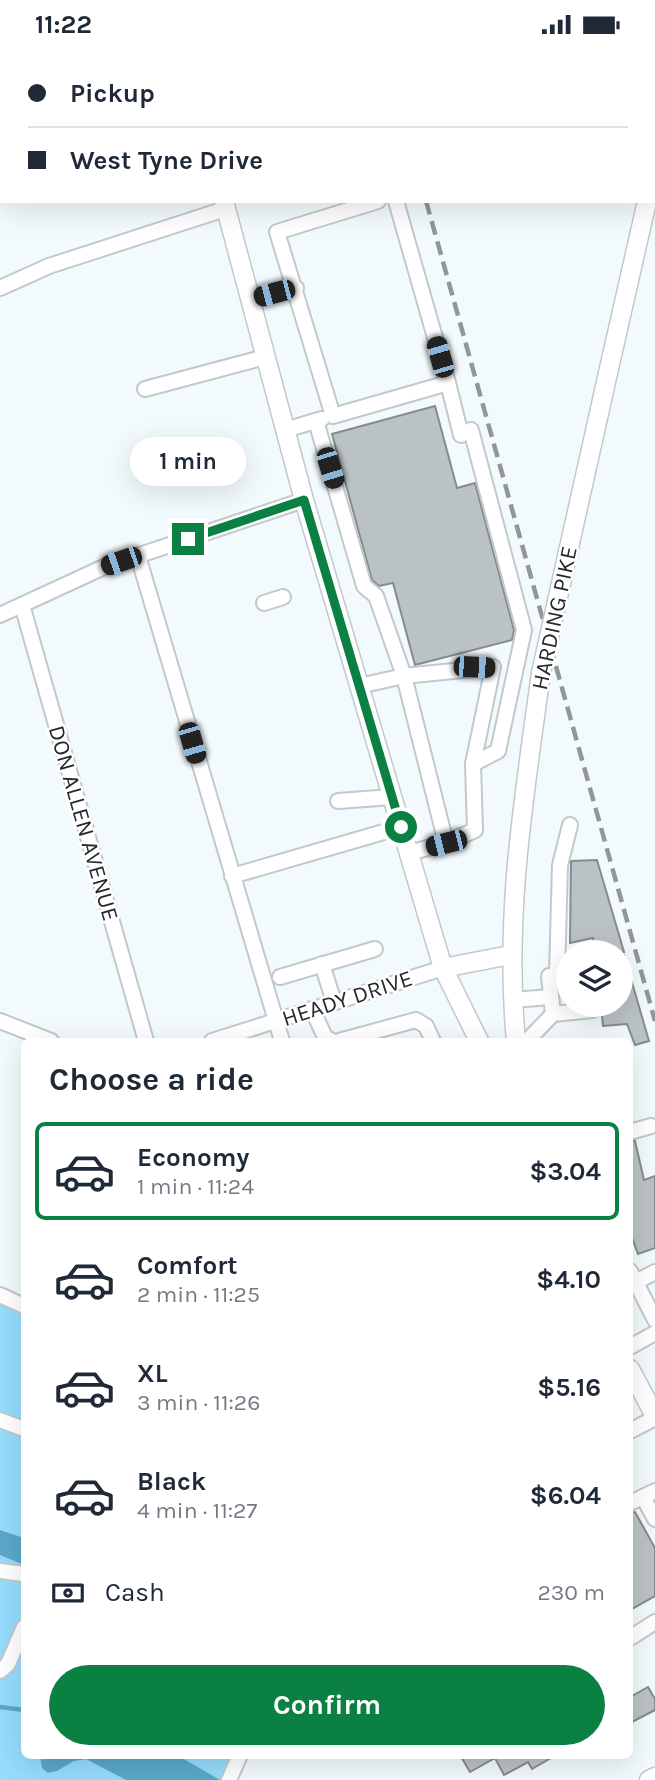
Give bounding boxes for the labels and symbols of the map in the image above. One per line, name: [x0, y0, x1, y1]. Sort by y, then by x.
car: [251, 277, 298, 309]
car: [425, 334, 456, 380]
callout: 1 min: [130, 437, 246, 487]
car: [314, 445, 347, 491]
route end: [172, 523, 204, 555]
car: [98, 544, 145, 578]
street label: HARDING PIKE: [526, 544, 583, 692]
car: [453, 656, 496, 678]
car: [177, 720, 208, 766]
street label: DON ALLEN AVENUE: [43, 722, 124, 924]
route start: [385, 811, 417, 843]
car: [424, 828, 469, 858]
street label: HEADY DRIVE: [278, 965, 416, 1032]

